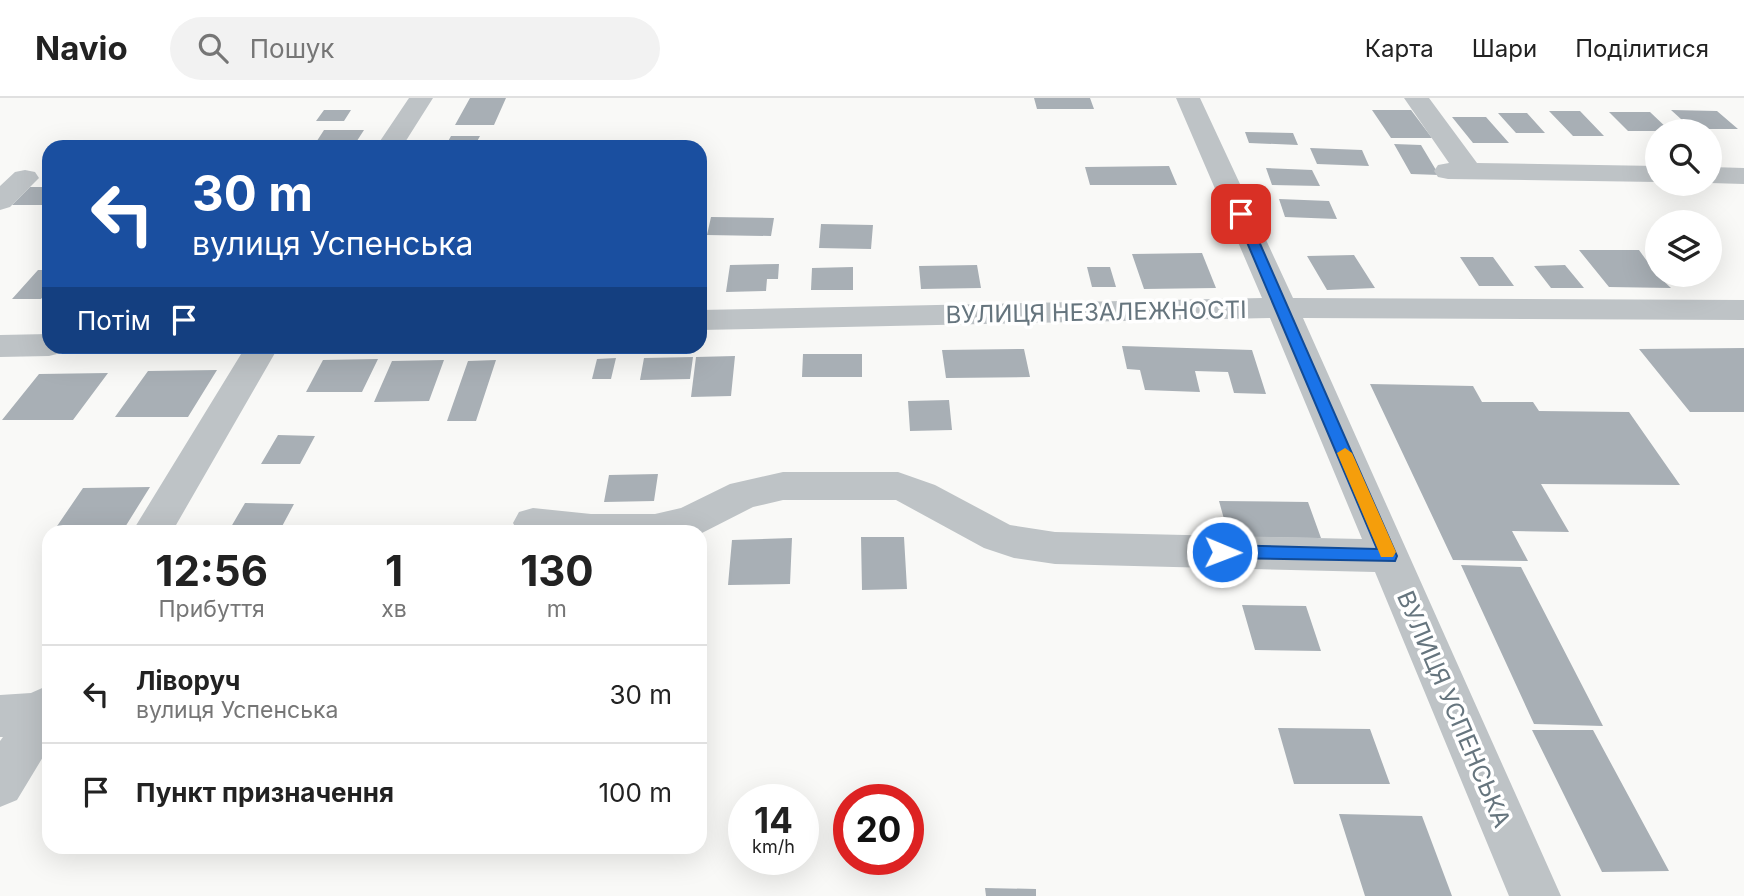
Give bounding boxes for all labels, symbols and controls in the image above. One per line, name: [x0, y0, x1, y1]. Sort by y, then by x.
search box: [170, 17, 660, 80]
text: Navio: [35, 28, 128, 68]
icon: search: [194, 29, 232, 67]
text: Пошук: [250, 33, 334, 64]
text: Карта: [1365, 34, 1434, 63]
text: Шари: [1472, 34, 1537, 63]
text: Поділитися: [1575, 34, 1709, 63]
map controls: [1645, 119, 1722, 287]
button: search: [1645, 119, 1722, 196]
text: 30 m: [192, 164, 313, 223]
icon: left: [77, 168, 168, 259]
pin: [1211, 184, 1271, 244]
icon: arrive: [1222, 195, 1260, 233]
button: layers: [1645, 210, 1722, 287]
text: вулиця Успенська: [192, 224, 474, 263]
street label: ВУЛИЦЯ НЕЗАЛЕЖНОСТІ: [945, 295, 1247, 329]
icon: arrive: [165, 301, 203, 339]
text: Потім: [77, 305, 151, 336]
position arrow: [1185, 515, 1259, 589]
text: 12:56: [155, 545, 268, 596]
text: 1: [385, 545, 403, 596]
text: 130: [520, 545, 594, 596]
street label: ВУЛИЦЯ УСПЕНСЬКА: [1391, 586, 1517, 832]
text: Прибуття: [159, 595, 265, 623]
text: хв: [381, 595, 407, 623]
text: m: [547, 595, 567, 623]
text: Ліворуч: [136, 665, 240, 696]
icon: left: [77, 675, 115, 713]
text: 30 m: [609, 679, 672, 710]
text: вулиця Успенська: [136, 696, 338, 724]
icon: arrive: [77, 773, 115, 811]
text: Пункт призначення: [136, 777, 394, 808]
text: 100 m: [599, 777, 672, 808]
speed limit sign: 20: [833, 784, 924, 875]
text: 14: [754, 799, 793, 841]
text: km/h: [752, 836, 795, 857]

